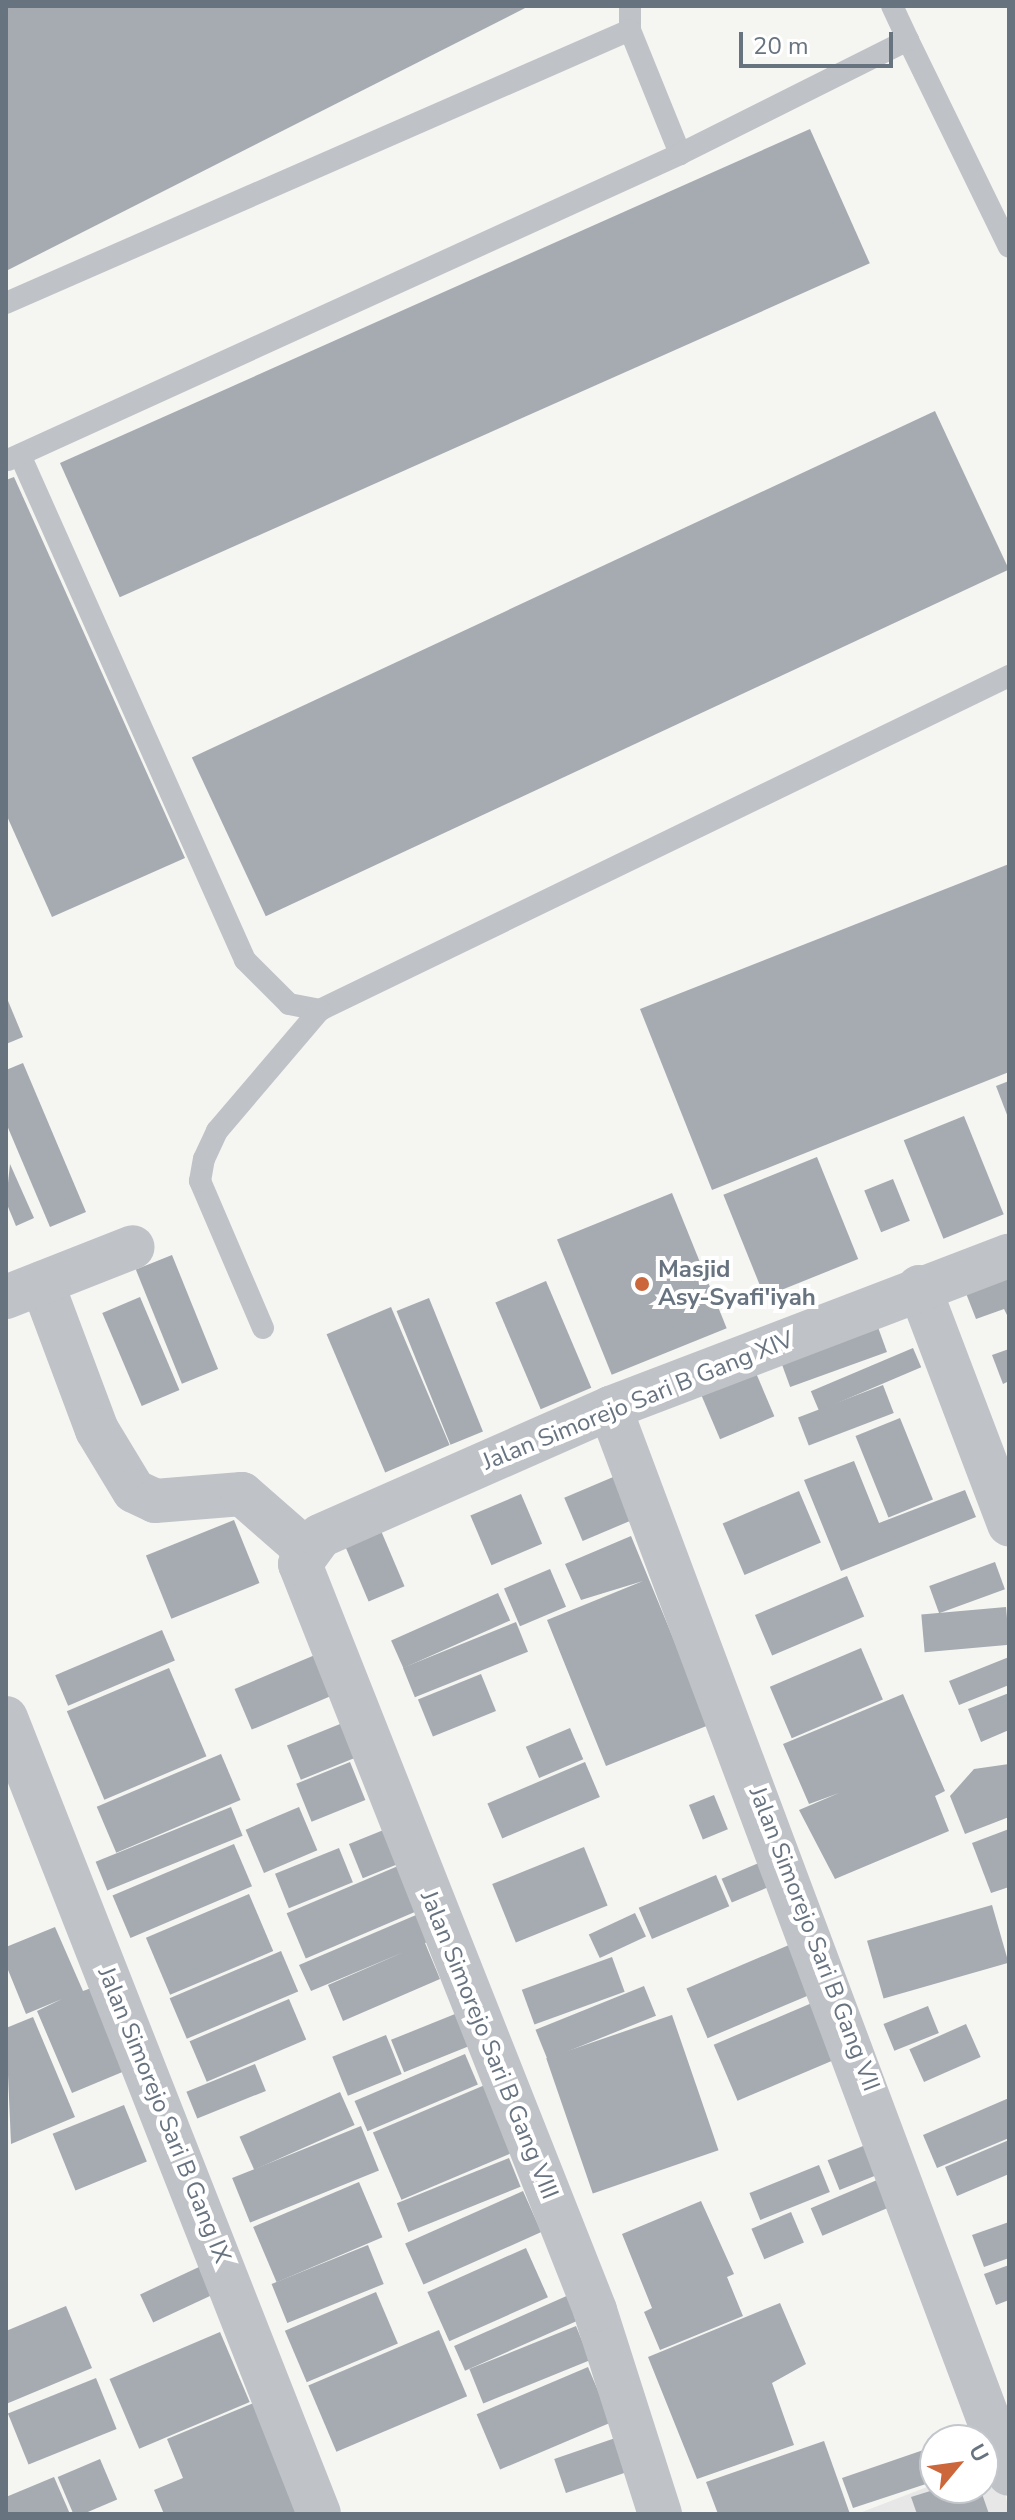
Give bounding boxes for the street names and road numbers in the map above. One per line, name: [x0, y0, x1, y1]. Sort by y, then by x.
street label: Jalan Simorejo Sari B Gang XIV: [478, 1325, 798, 1477]
street label: Jalan Simorejo Sari B Gang VII: [743, 1783, 885, 2095]
street label: Jalan Simorejo Sari B Gang VIII: [414, 1887, 564, 2203]
street label: Jalan Simorejo Sari B Gang IX: [91, 1963, 237, 2267]

